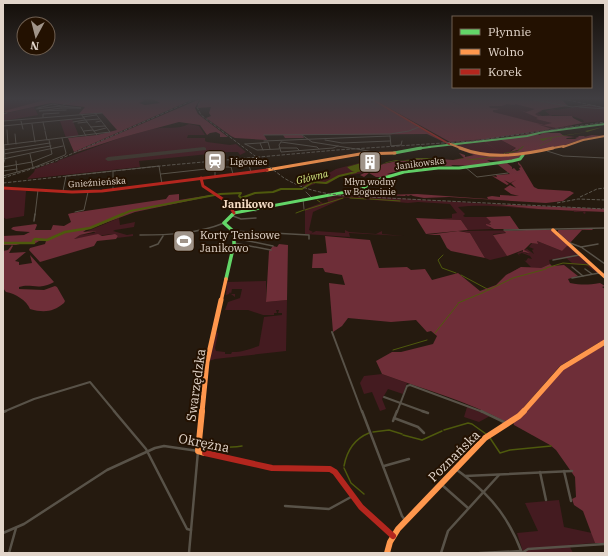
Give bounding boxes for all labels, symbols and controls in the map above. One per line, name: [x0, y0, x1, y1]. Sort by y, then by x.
north arrow: [16, 16, 56, 56]
legend: [452, 16, 592, 88]
text: Płynnie: [488, 24, 531, 39]
text: N: [29, 38, 40, 53]
text: Wolno: [488, 44, 524, 59]
text: Korek: [488, 64, 522, 79]
station icon: Ligowiec: [202, 148, 228, 174]
building icon: Młyn wodny w Bogucinie: [357, 149, 383, 175]
street label: Janikowska: [395, 155, 445, 171]
place label: Ligowiec: [230, 156, 268, 167]
water label: Główna: [295, 167, 330, 187]
street label: Gnieźnieńska: [68, 174, 126, 190]
place label: Młyn wodny w Bogucinie: [344, 176, 396, 197]
district label: Janikowo: [222, 197, 274, 211]
sports icon: Korty Tenisowe Janikowo: [171, 228, 197, 254]
place label: Korty Tenisowe Janikowo: [200, 228, 280, 255]
street label: Swarzędzka: [182, 348, 210, 422]
street label: Poznańska: [425, 427, 483, 485]
street label: Okrężna: [177, 430, 231, 456]

